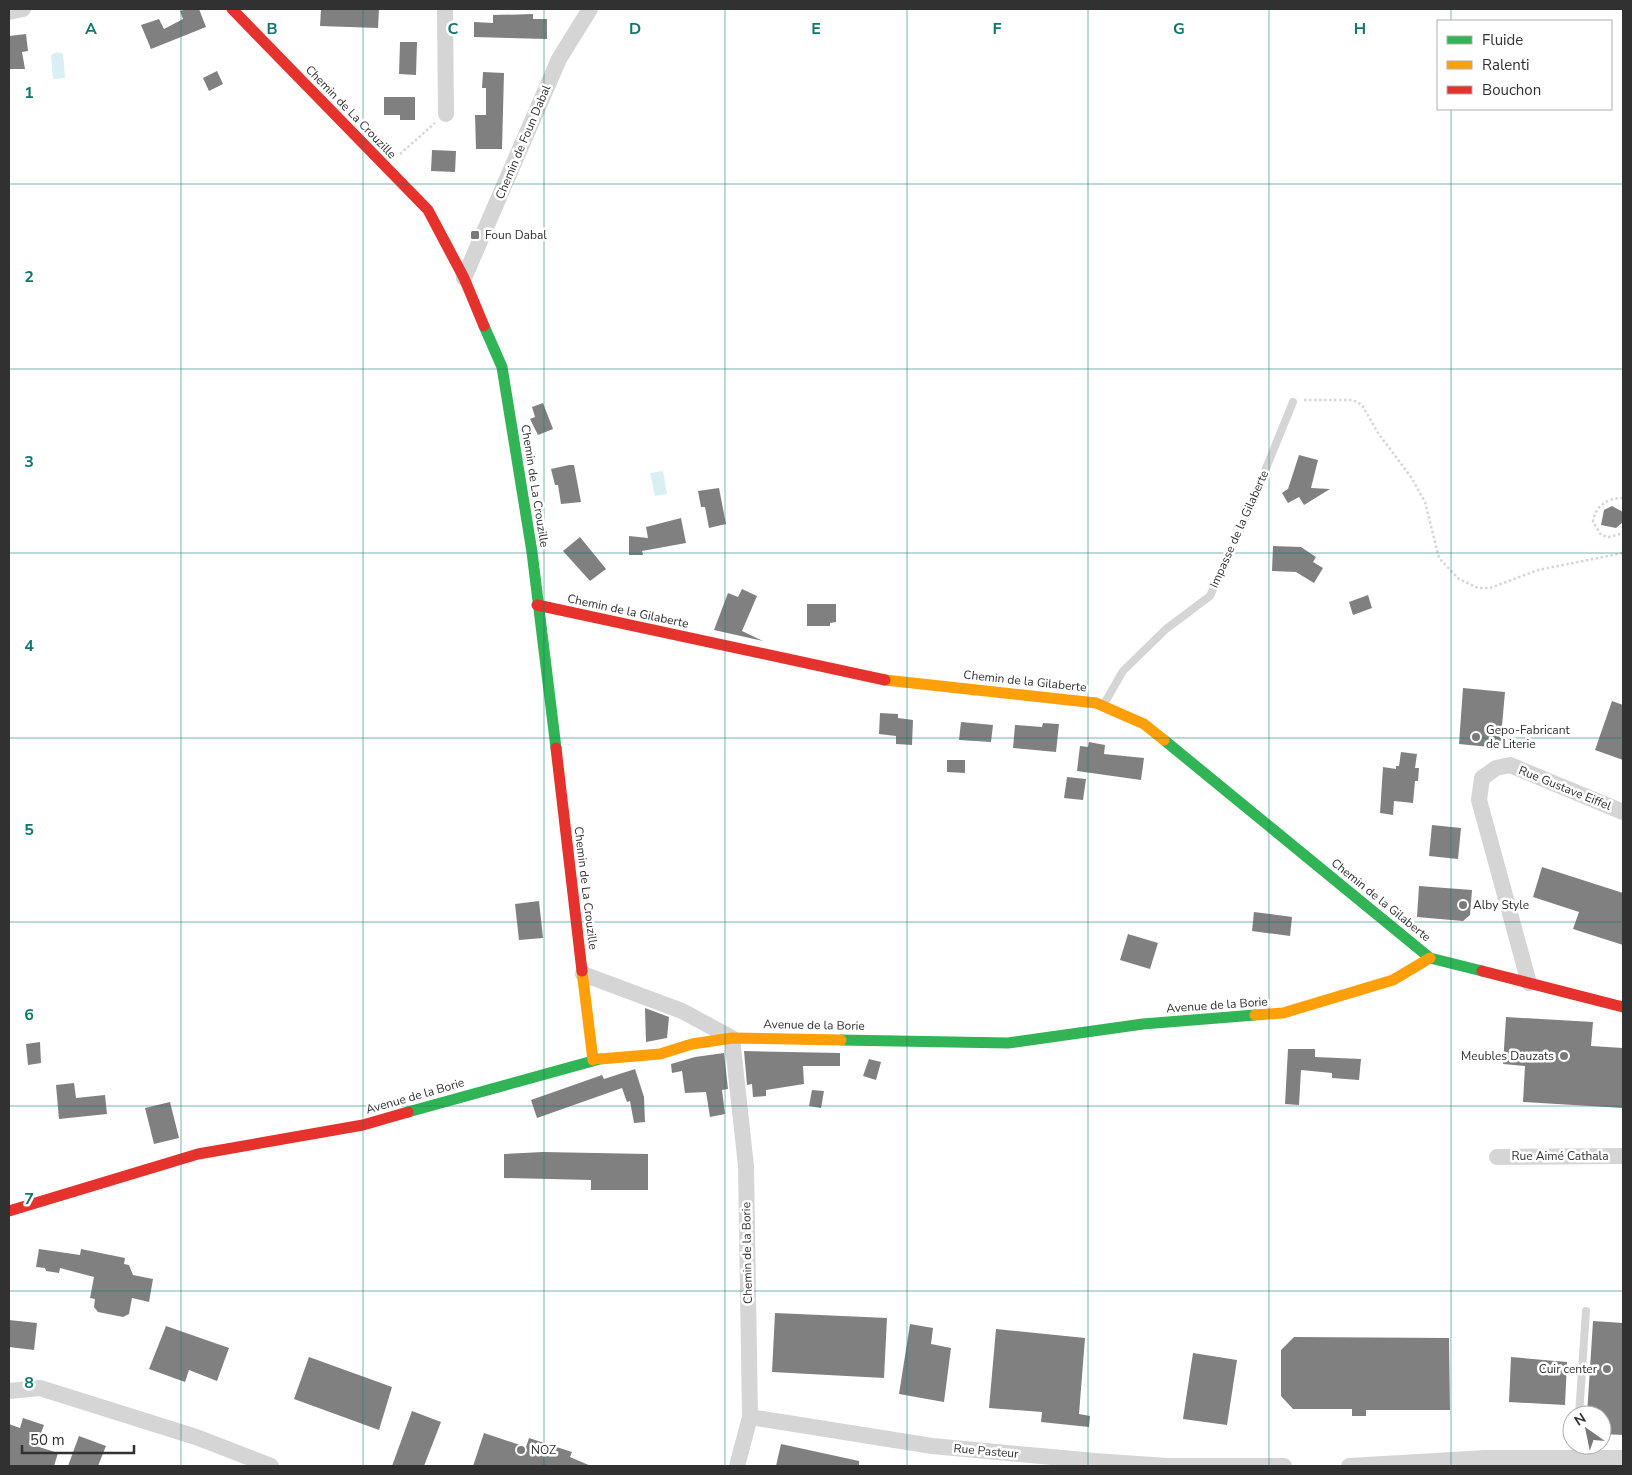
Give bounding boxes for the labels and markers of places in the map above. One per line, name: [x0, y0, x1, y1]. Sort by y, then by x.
place label: Foun Dabal: [485, 227, 547, 243]
marker: Foun Dabal: [469, 229, 481, 241]
place label: Gepo-Fabricant de Literie: [1486, 722, 1570, 752]
marker: Gepo-Fabricant de Literie: [1470, 731, 1482, 743]
place label: Alby Style: [1473, 897, 1529, 913]
marker: Alby Style: [1457, 899, 1469, 911]
place label: Meubles Dauzats: [1461, 1048, 1554, 1064]
marker: Meubles Dauzats: [1558, 1050, 1570, 1062]
place label: Cuir center: [1539, 1361, 1598, 1377]
marker: Cuir center: [1601, 1363, 1613, 1375]
place label: NOZ: [531, 1442, 556, 1458]
marker: NOZ: [515, 1444, 527, 1456]

